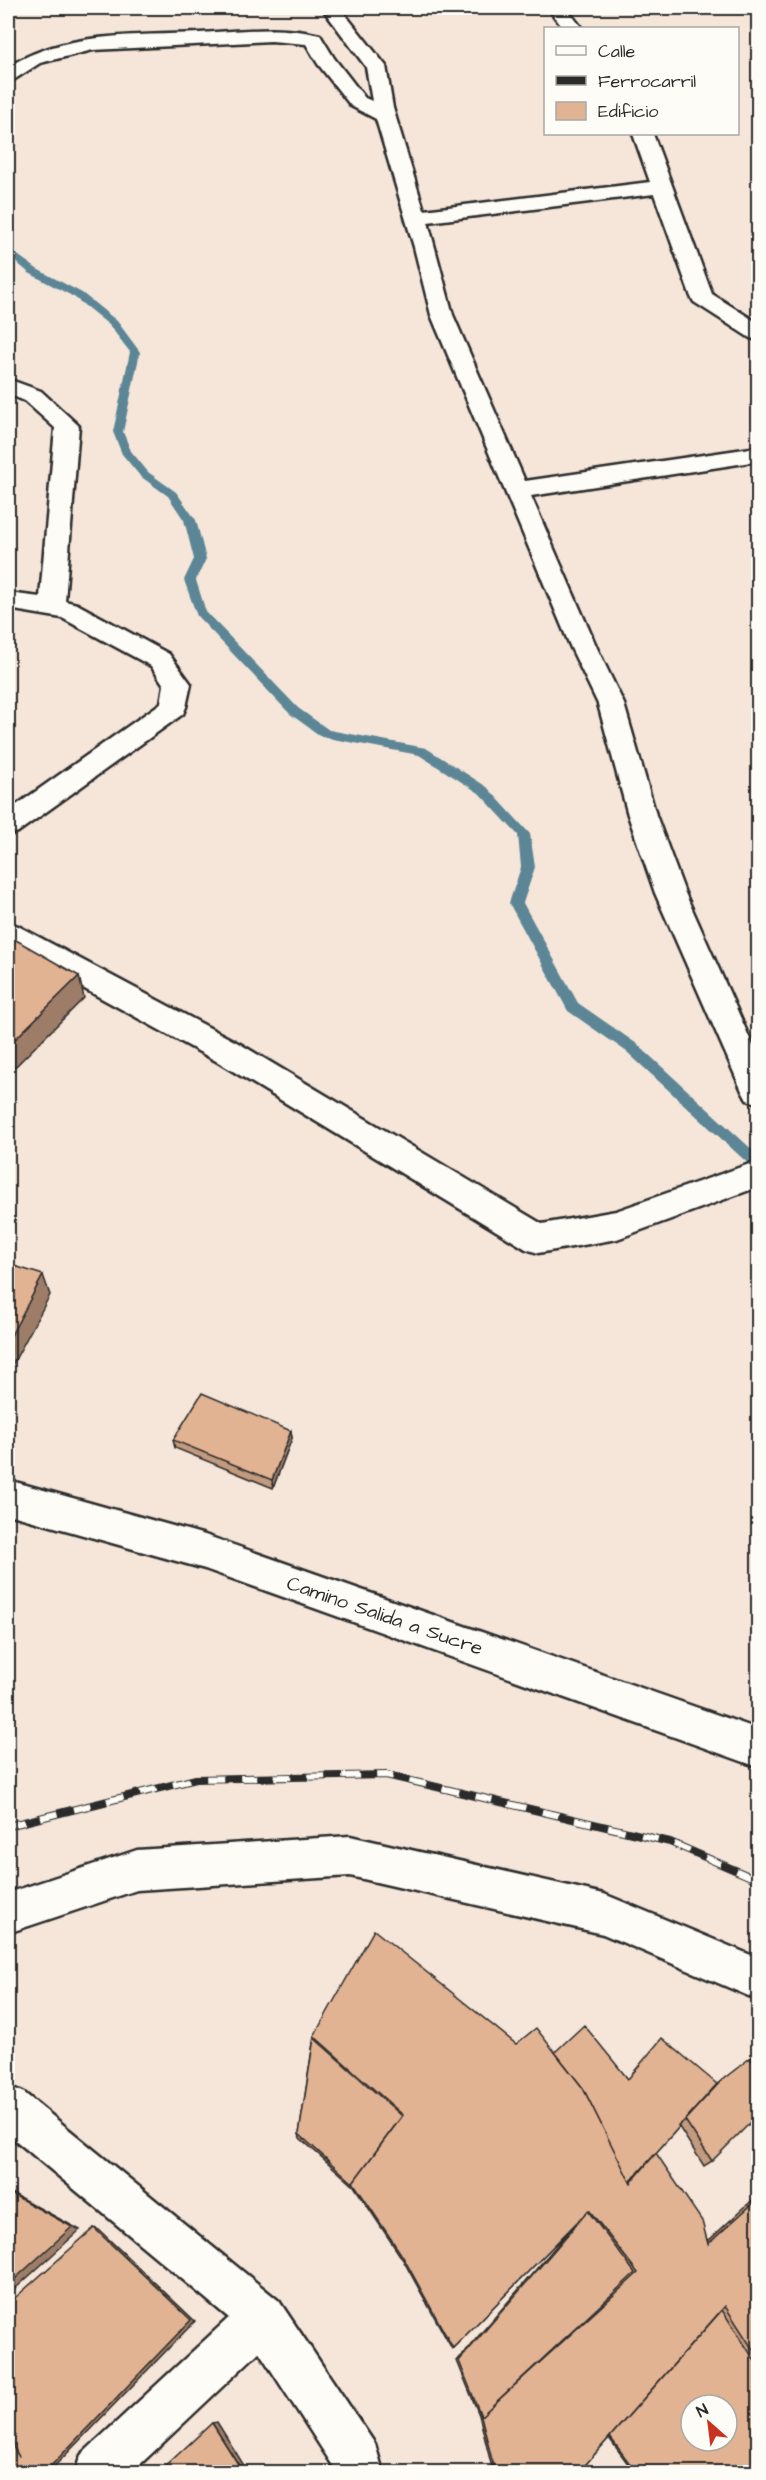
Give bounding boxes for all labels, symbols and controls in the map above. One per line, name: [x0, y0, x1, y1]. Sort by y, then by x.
legend: [544, 27, 739, 135]
text: Calle: [598, 39, 636, 64]
text: Ferrocarril: [598, 69, 696, 94]
text: Edificio: [598, 99, 658, 124]
street label: Camino Salida a Sucre: [283, 1569, 487, 1663]
north arrow: [679, 2393, 739, 2453]
text: N: [693, 2399, 712, 2423]

